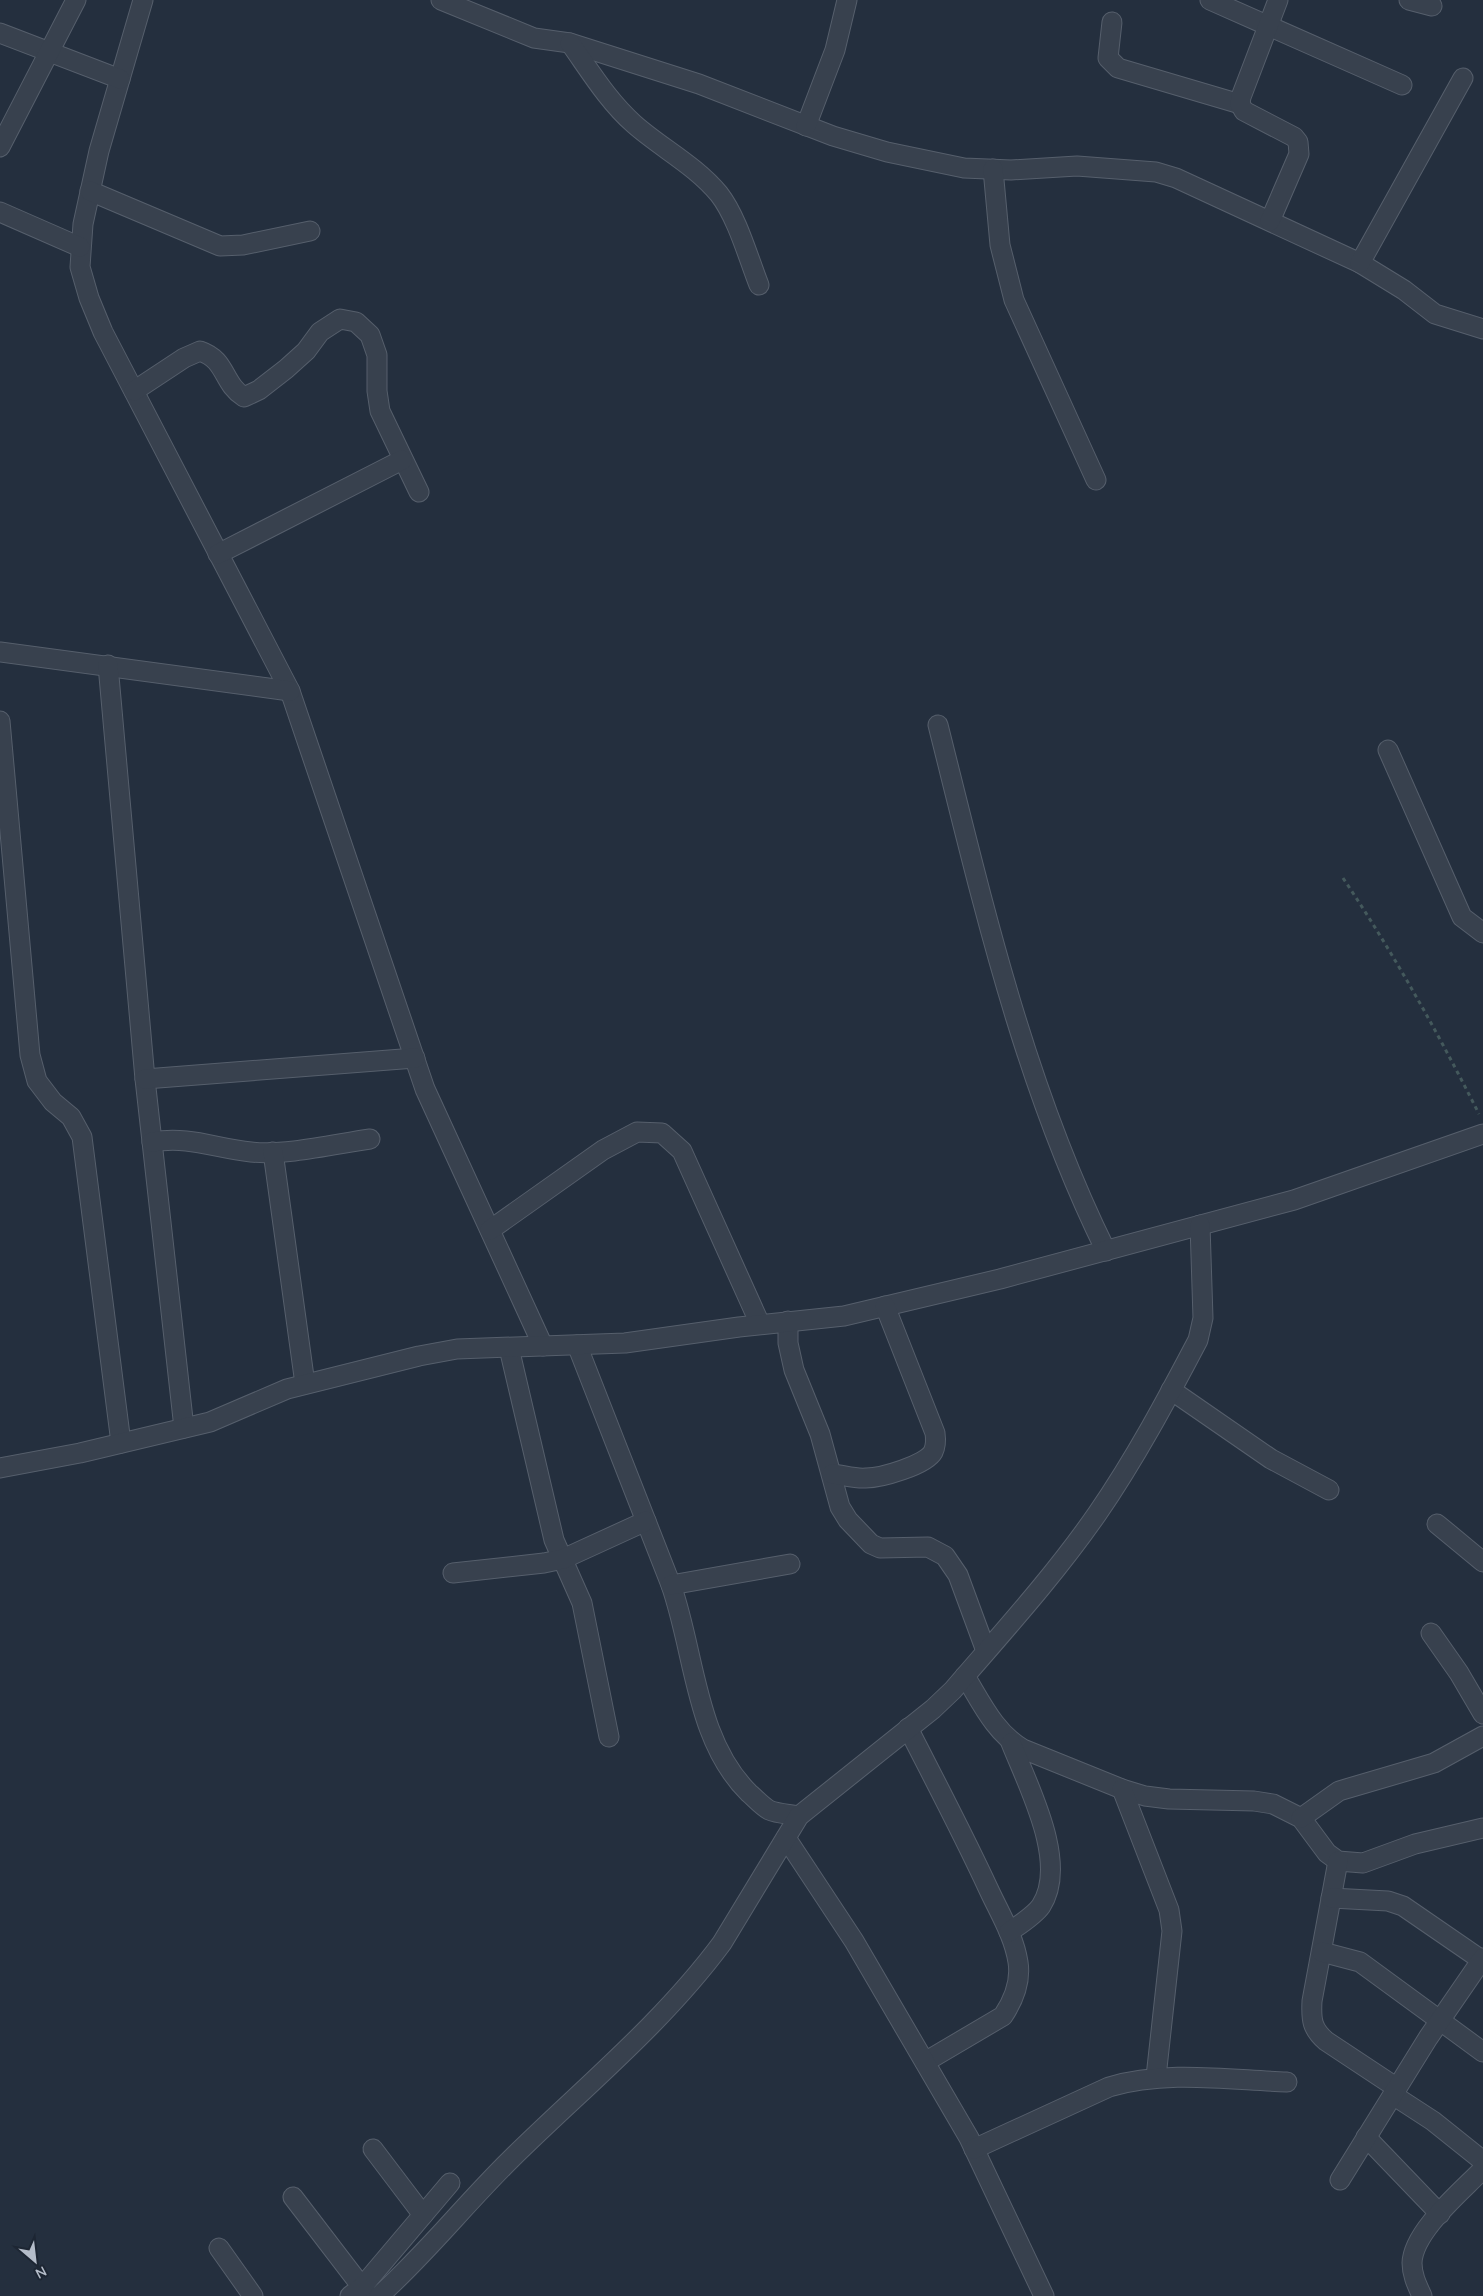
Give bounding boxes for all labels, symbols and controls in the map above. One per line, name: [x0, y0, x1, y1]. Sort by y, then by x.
north arrow: [10, 2236, 60, 2286]
text: N: [32, 2262, 50, 2283]

